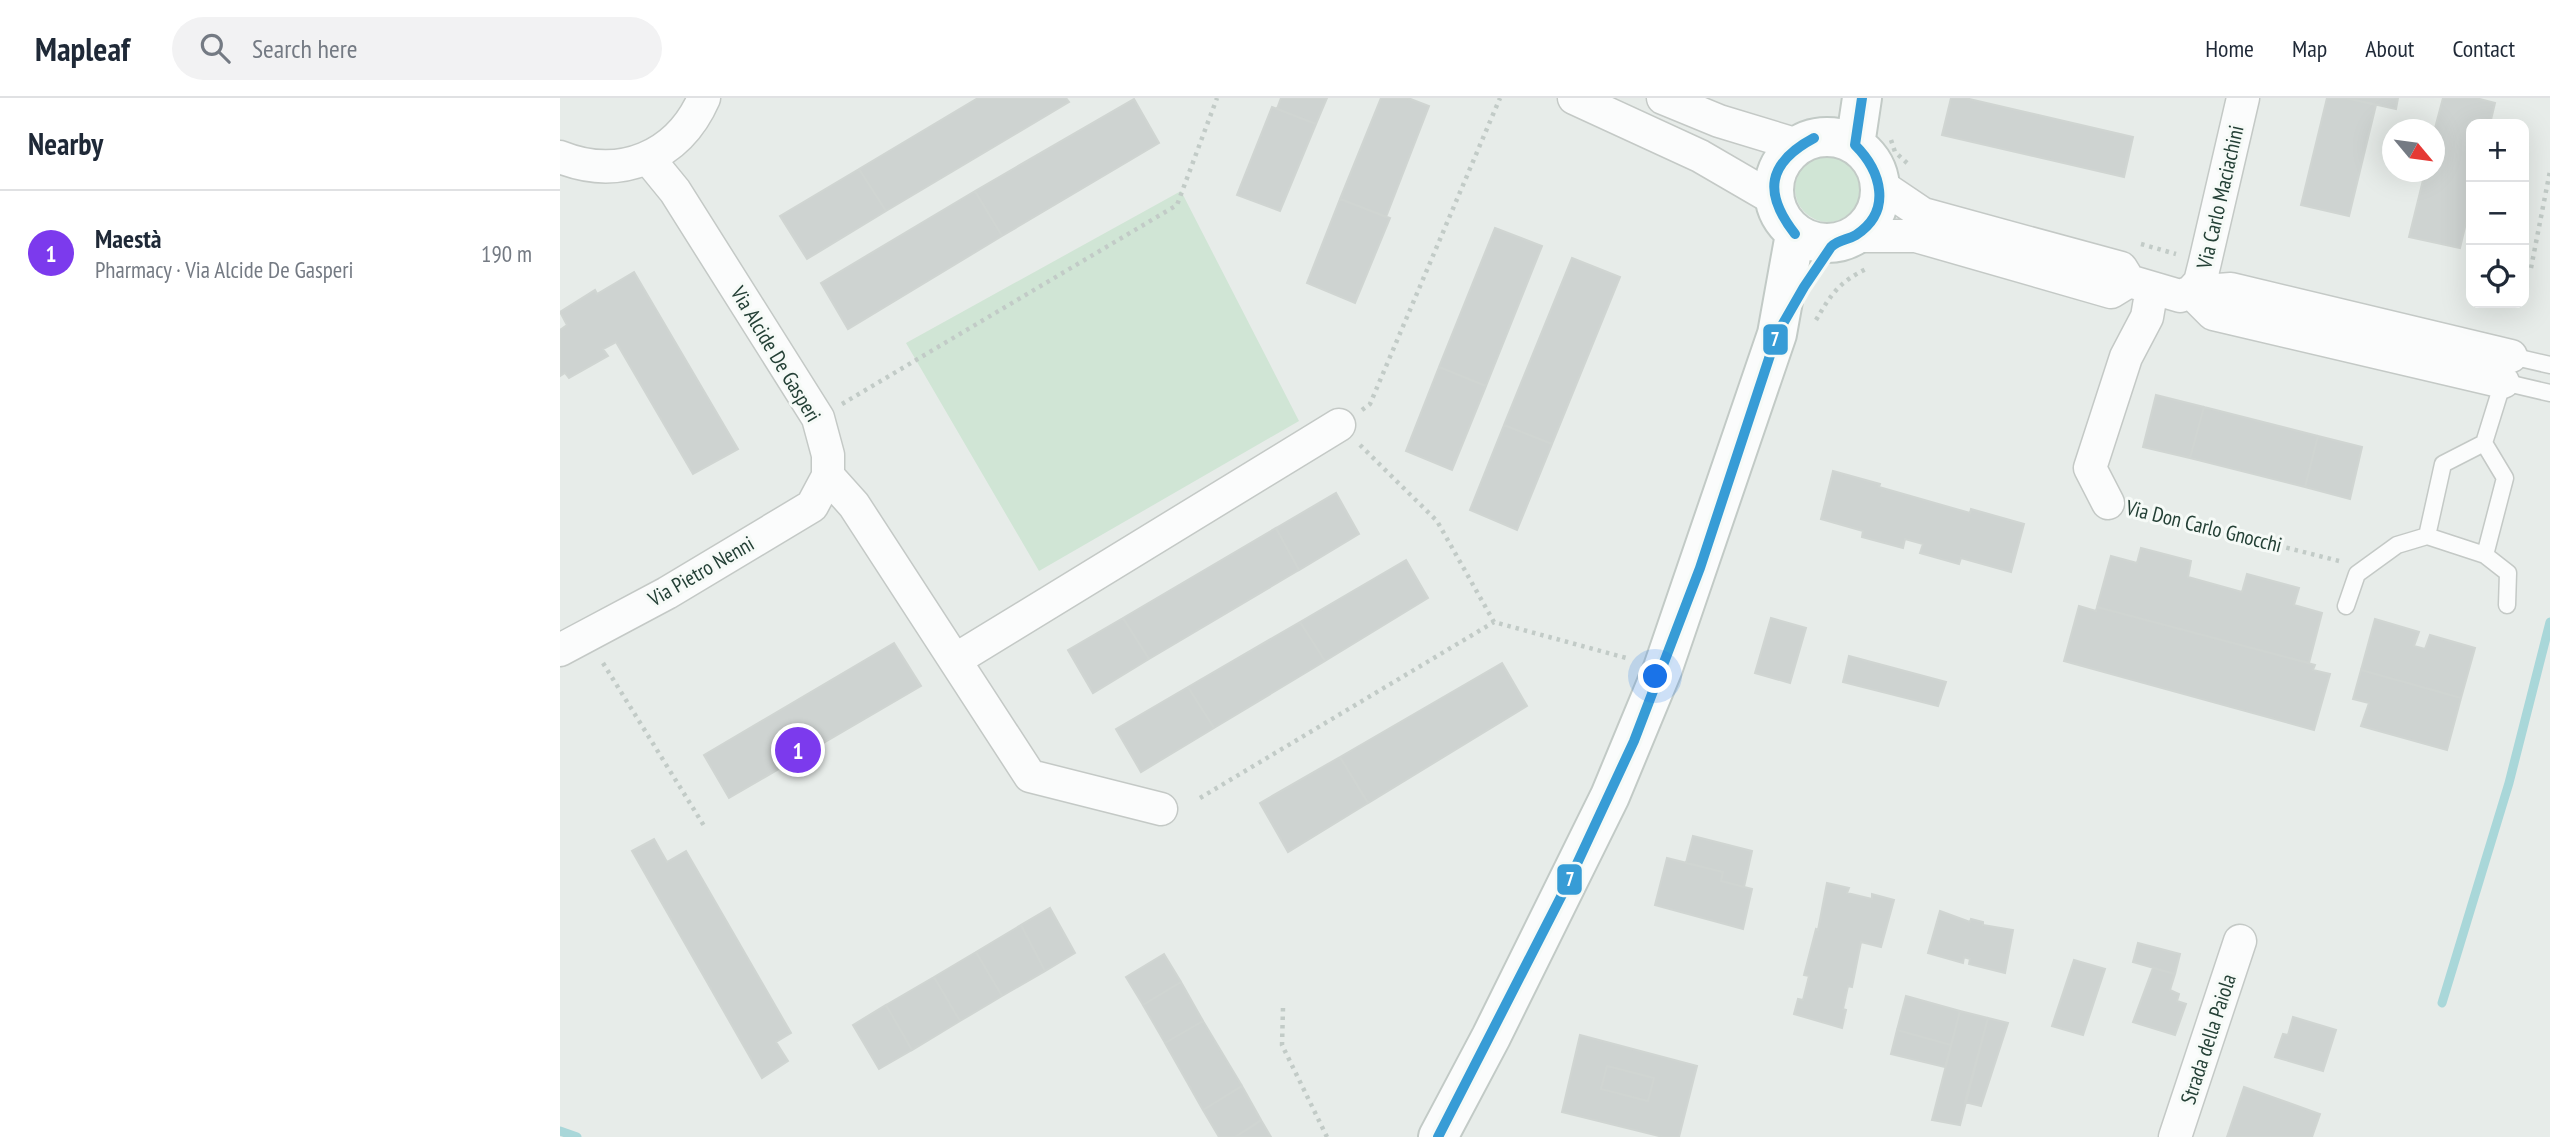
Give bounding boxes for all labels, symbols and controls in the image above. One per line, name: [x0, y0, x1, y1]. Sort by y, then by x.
search box: [172, 17, 662, 80]
text: Mapleaf: [35, 27, 130, 70]
icon: search: [196, 29, 234, 67]
text: Search here: [252, 32, 358, 65]
text: Home: [2205, 33, 2254, 64]
text: Map: [2292, 33, 2327, 64]
text: About: [2365, 33, 2414, 64]
text: Contact: [2452, 33, 2515, 64]
north arrow: [2382, 119, 2445, 182]
map controls: [2466, 119, 2529, 308]
button: +: [2466, 119, 2529, 182]
street label: Via Carlo Maciachini: [2190, 123, 2250, 272]
text: Nearby: [28, 124, 103, 163]
button: −: [2466, 182, 2529, 245]
text: Maestà: [95, 222, 162, 255]
text: 1: [46, 239, 57, 268]
text: 190 m: [481, 239, 532, 268]
button: locate: [2466, 245, 2529, 308]
text: Pharmacy · Via Alcide De Gasperi: [95, 255, 354, 284]
street label: Via Alcide De Gasperi: [724, 280, 827, 427]
line badge: 7: [1762, 323, 1789, 356]
text: 7: [1770, 327, 1780, 351]
street label: Via Don Carlo Gnocchi: [2122, 493, 2285, 558]
street label: Via Pietro Nenni: [642, 530, 759, 613]
your location: [1638, 659, 1672, 693]
pin: 1: [775, 724, 821, 776]
line badge: 7: [1556, 863, 1583, 896]
text: 7: [1565, 867, 1575, 891]
street label: Strada della Paiola: [2174, 970, 2242, 1108]

